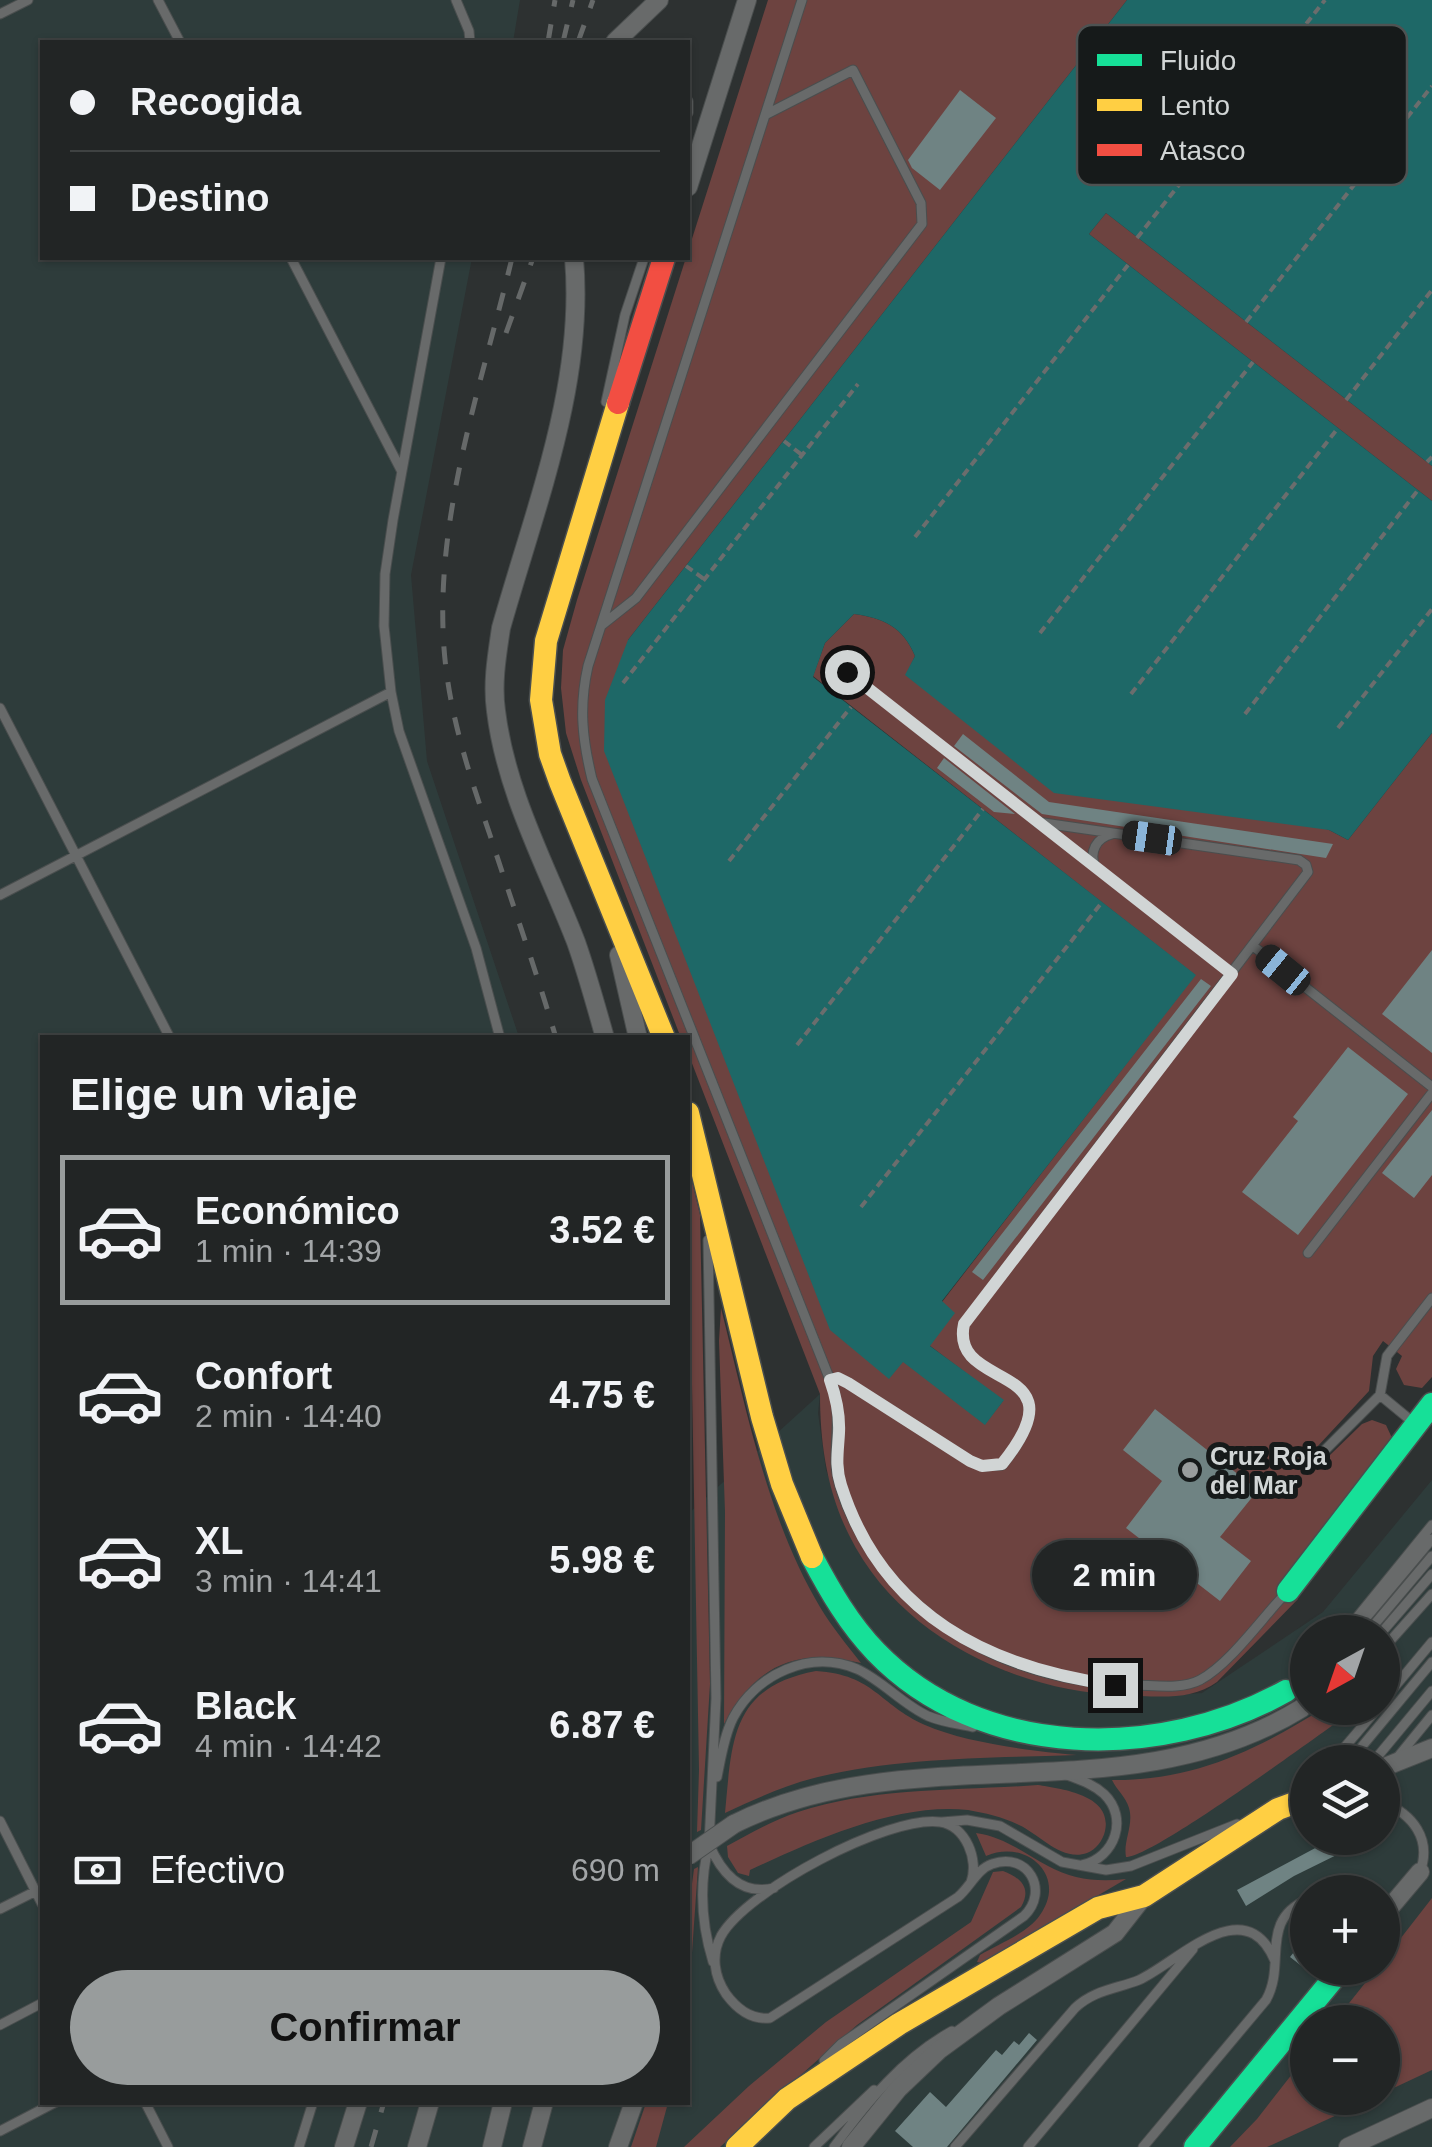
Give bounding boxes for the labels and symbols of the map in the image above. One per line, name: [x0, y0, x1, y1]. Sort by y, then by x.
legend: [1077, 25, 1407, 185]
text: Fluido: [1160, 45, 1236, 76]
text: Lento: [1160, 90, 1230, 121]
text: Atasco: [1160, 135, 1246, 166]
route start: [825, 650, 870, 695]
car: [1120, 819, 1184, 857]
car: [1250, 939, 1316, 1001]
place label: Cruz Roja del Mar: [1210, 1442, 1328, 1499]
marker: Cruz Roja del Mar: [1179, 1459, 1201, 1481]
callout: 2 min: [1032, 1540, 1198, 1610]
north arrow: [1290, 1615, 1400, 1725]
route end: [1093, 1663, 1138, 1708]

